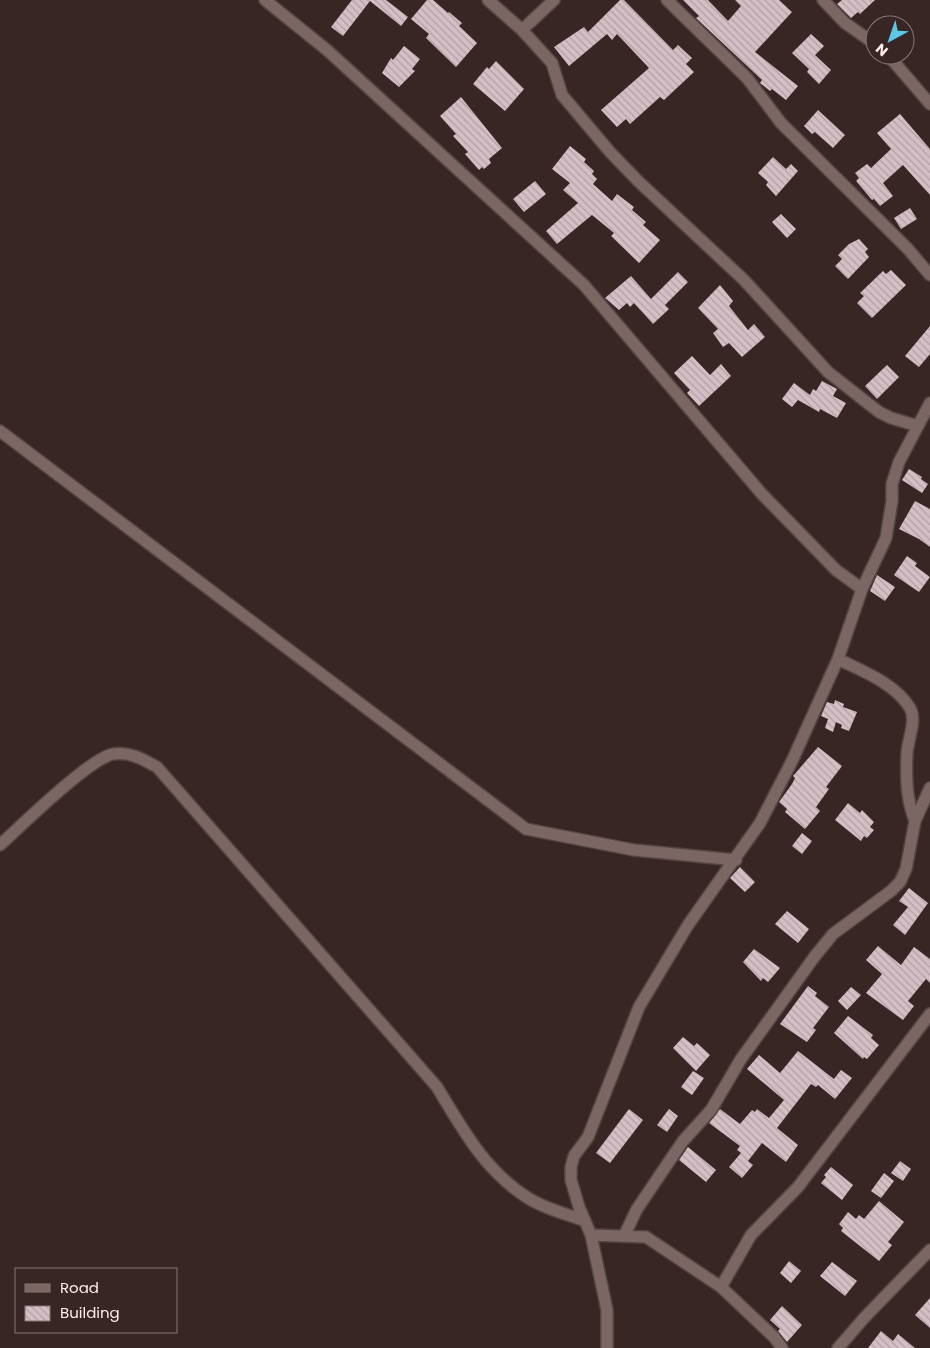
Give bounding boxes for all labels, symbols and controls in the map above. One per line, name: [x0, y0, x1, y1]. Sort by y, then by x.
north arrow: [865, 15, 915, 65]
text: N: [871, 39, 892, 61]
legend: [15, 1268, 178, 1333]
text: Road: [60, 1277, 99, 1298]
text: Building: [60, 1302, 120, 1323]

